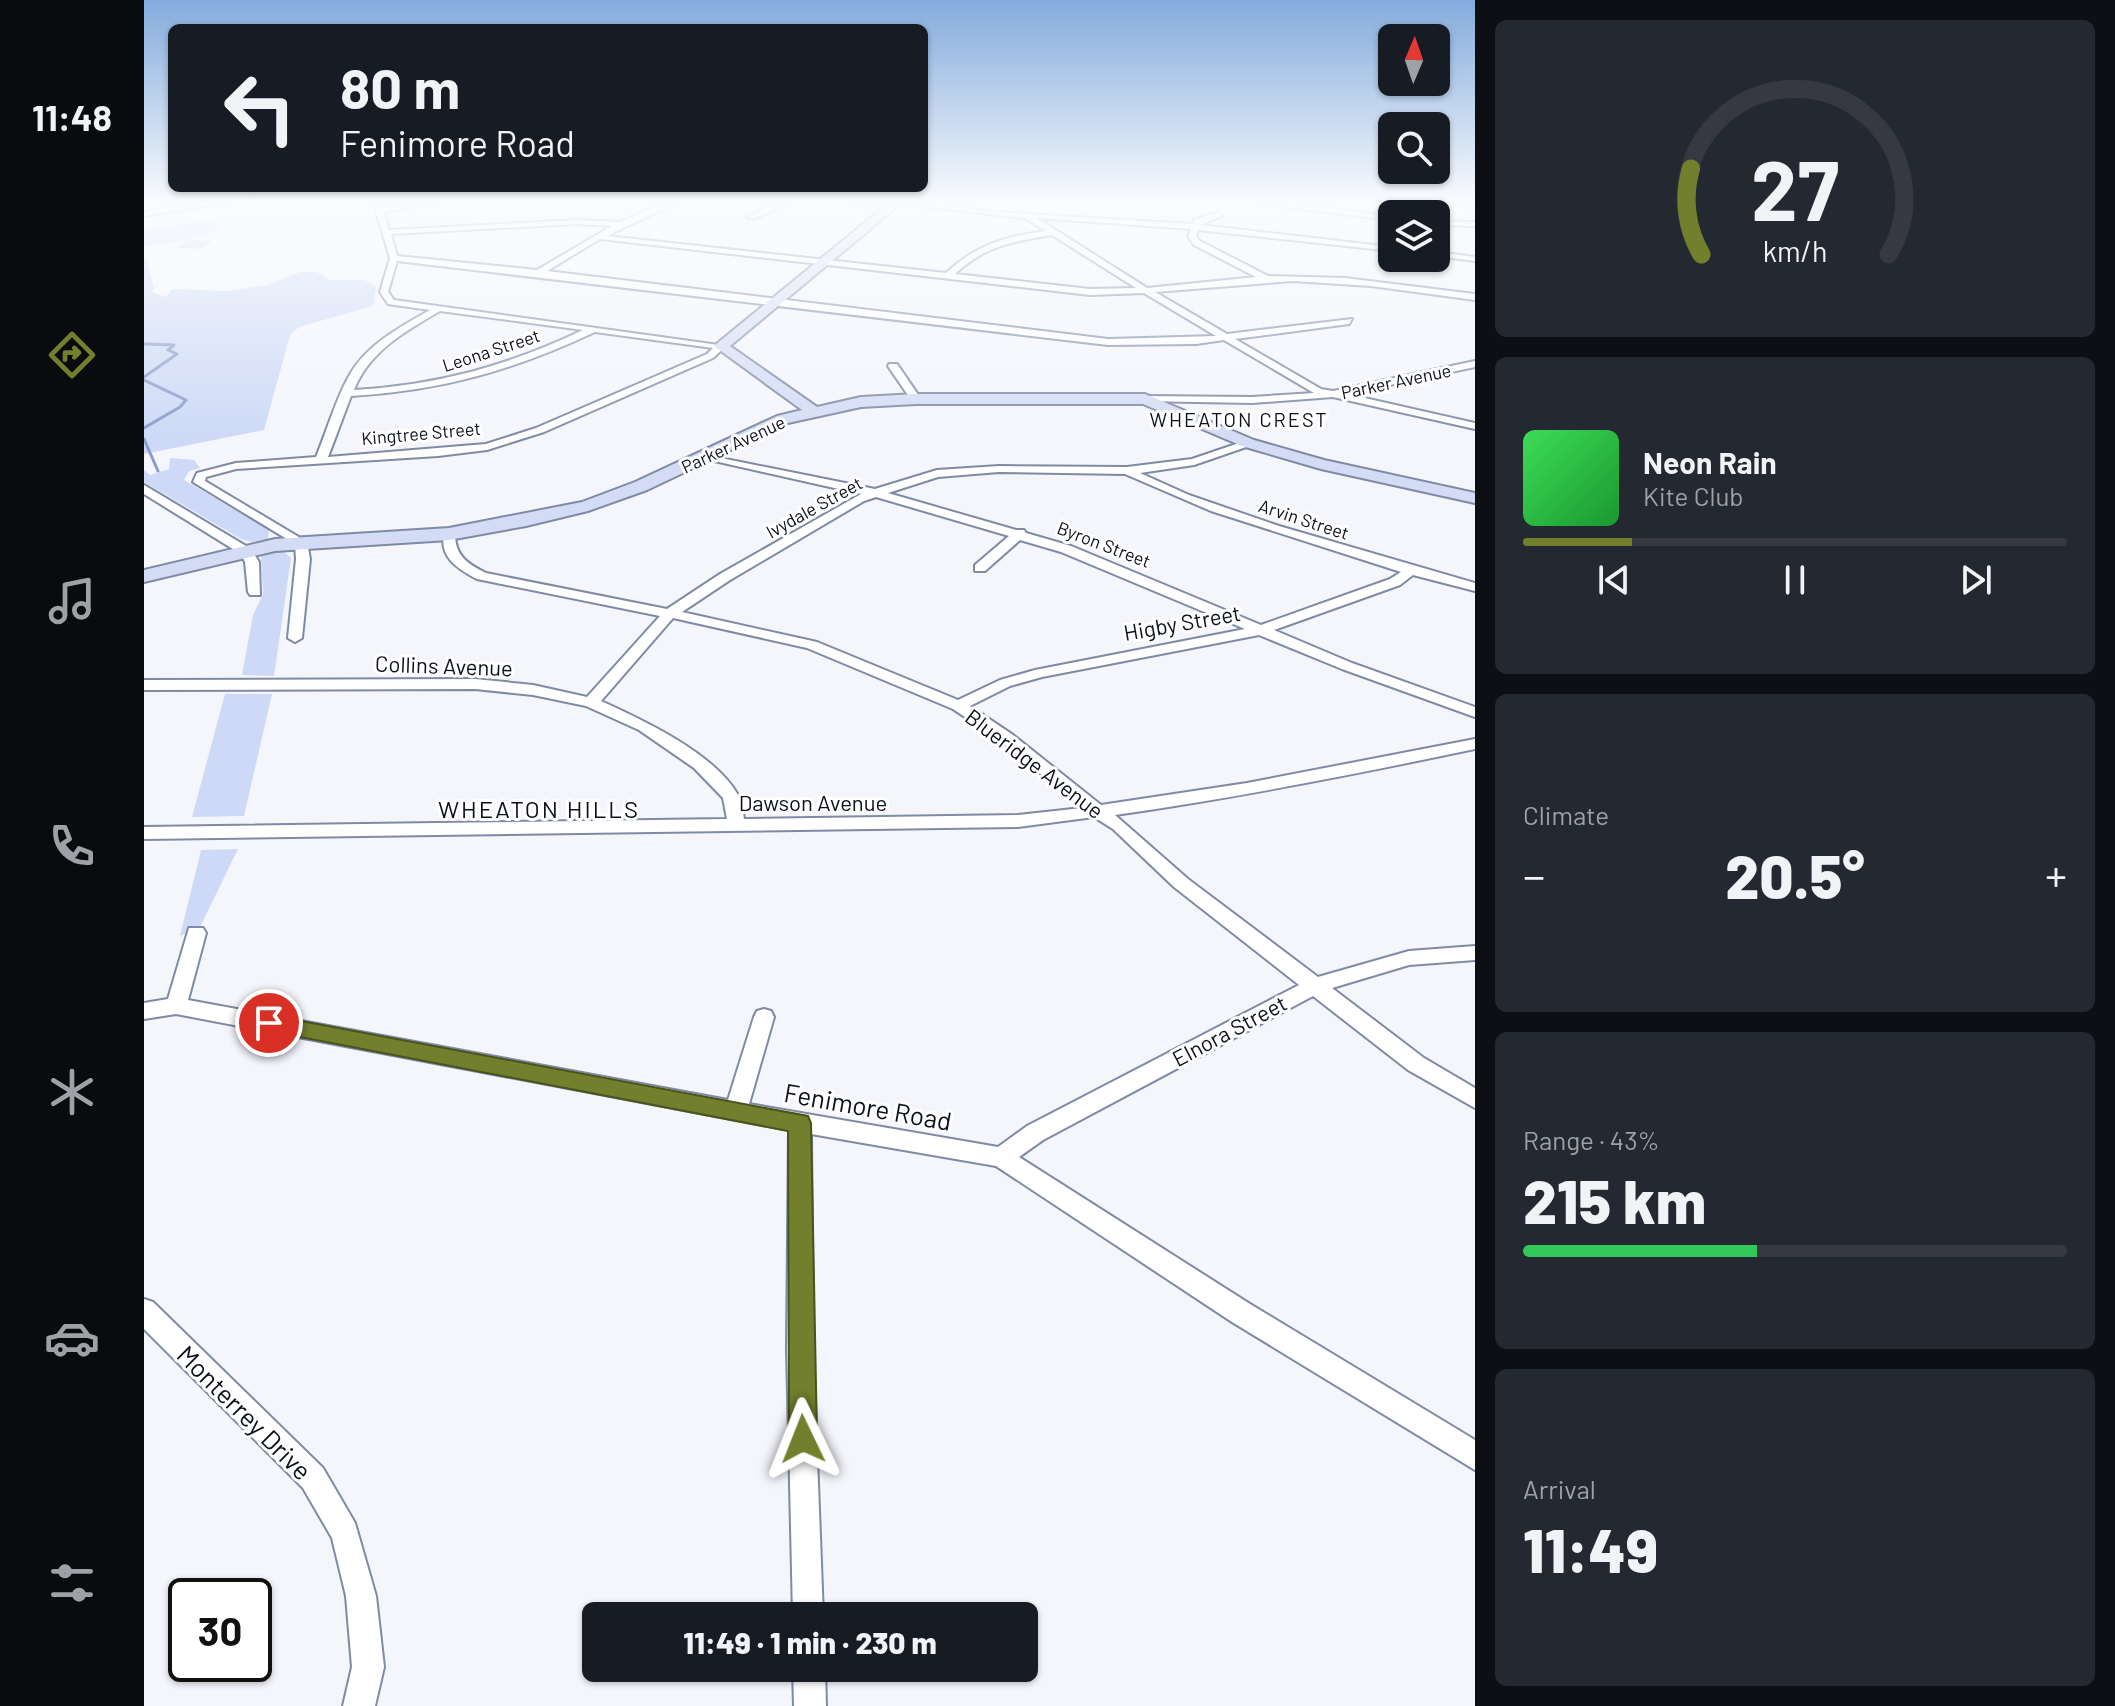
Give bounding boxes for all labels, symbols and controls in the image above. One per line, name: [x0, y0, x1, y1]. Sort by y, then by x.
north arrow: [1378, 24, 1450, 96]
map controls: [1378, 24, 1450, 272]
text: 80 m: [340, 53, 460, 120]
icon: left: [208, 56, 312, 160]
text: 11:48: [32, 95, 112, 138]
button: search: [1378, 112, 1450, 184]
text: Fenimore Road: [340, 121, 575, 164]
text: 27: [1751, 137, 1839, 237]
button: layers: [1378, 200, 1450, 272]
text: km/h: [1763, 233, 1827, 268]
street label: Leona Street: [439, 324, 543, 376]
icon: directions: [44, 327, 100, 383]
street label: Parker Avenue: [1339, 359, 1453, 403]
district label: WHEATON CREST: [1149, 407, 1329, 431]
street label: Parker Avenue: [678, 410, 788, 478]
street label: Kingtree Street: [360, 417, 482, 449]
text: Neon Rain: [1643, 444, 1777, 480]
street label: Ivydale Street: [762, 472, 866, 542]
text: Kite Club: [1643, 480, 1744, 511]
street label: Arvin Street: [1256, 494, 1352, 544]
street label: Byron Street: [1054, 516, 1154, 572]
icon: previous: [1592, 558, 1636, 602]
icon: pause: [1773, 558, 1817, 602]
icon: next: [1954, 558, 1998, 602]
icon: music: [44, 573, 100, 629]
street label: Higby Street: [1122, 599, 1242, 645]
street label: Collins Avenue: [375, 650, 513, 680]
street label: Blueridge Avenue: [961, 703, 1109, 823]
street label: Dawson Avenue: [739, 789, 887, 815]
district label: WHEATON HILLS: [438, 794, 640, 823]
text: Climate: [1523, 799, 1609, 830]
icon: phone: [44, 818, 100, 874]
text: 20.5°: [1725, 839, 1865, 911]
text: −: [1523, 848, 1545, 901]
text: +: [2045, 848, 2067, 901]
pin: [235, 989, 303, 1057]
street label: Elnora Street: [1167, 989, 1291, 1071]
icon: arrive: [247, 1001, 291, 1045]
icon: climate: [44, 1064, 100, 1120]
street label: Fenimore Road: [782, 1076, 954, 1136]
text: Range · 43%: [1523, 1124, 1660, 1155]
text: 215 km: [1523, 1164, 1706, 1236]
icon: car: [44, 1310, 100, 1366]
street label: Monterrey Drive: [171, 1338, 319, 1486]
position arrow: [761, 1397, 845, 1481]
text: Arrival: [1523, 1473, 1596, 1504]
text: 11:49: [1523, 1513, 1658, 1585]
icon: filters: [44, 1555, 100, 1611]
speed limit sign: 30: [168, 1578, 272, 1682]
text: 11:49 · 1 min · 230 m: [683, 1624, 937, 1660]

